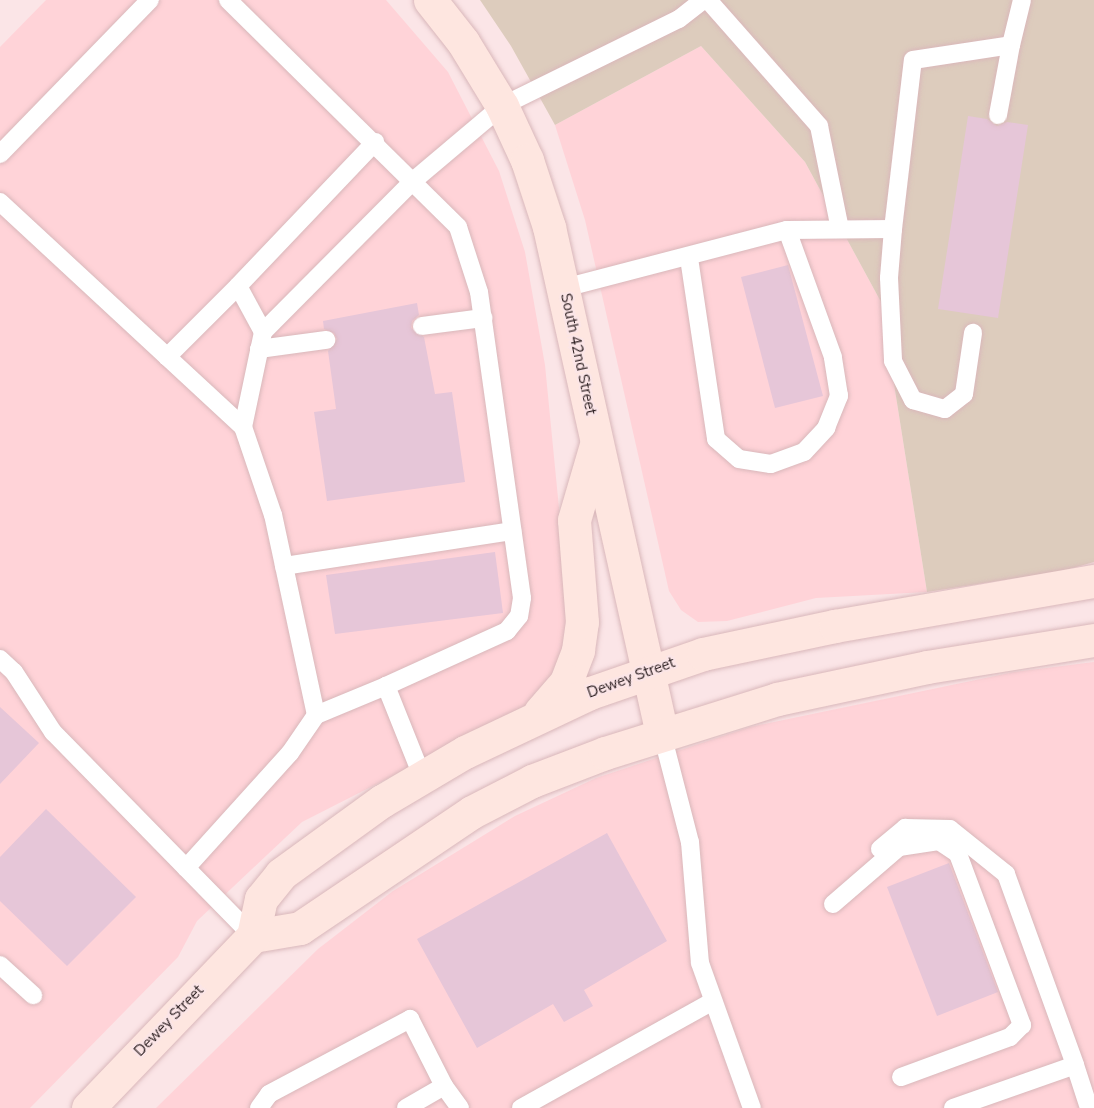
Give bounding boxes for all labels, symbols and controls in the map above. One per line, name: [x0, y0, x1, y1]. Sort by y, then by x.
street label: South 42nd Street: [556, 292, 600, 416]
street label: Dewey Street: [585, 654, 677, 702]
street label: Dewey Street: [131, 982, 207, 1060]

